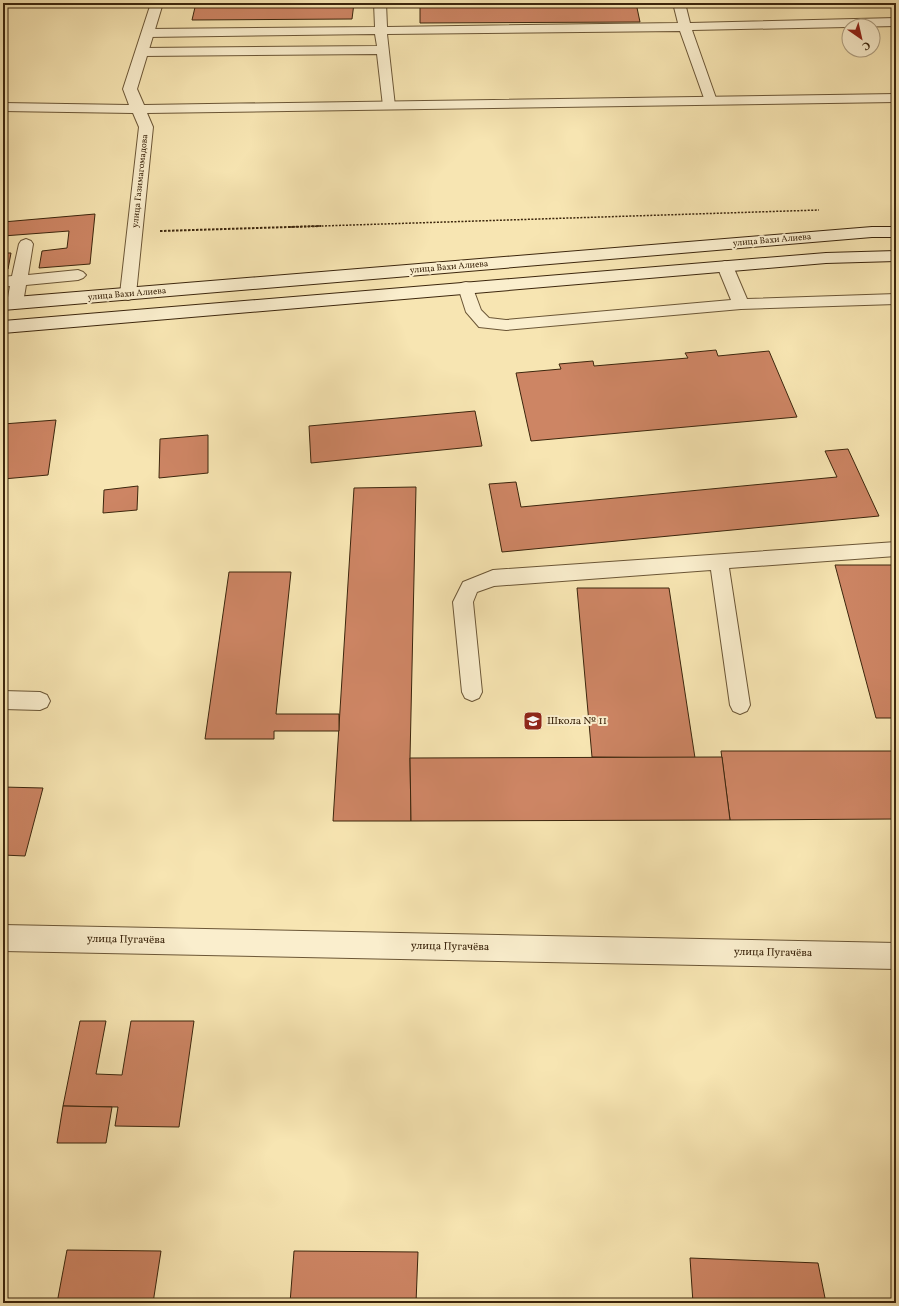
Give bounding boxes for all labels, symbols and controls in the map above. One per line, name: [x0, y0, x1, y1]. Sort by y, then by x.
north arrow: [841, 18, 881, 58]
text: С: [859, 37, 873, 53]
street label: улица Газимагомадова: [129, 133, 151, 228]
street label: улица Вахи Алиева: [732, 230, 812, 250]
street label: улица Вахи Алиева: [409, 257, 489, 277]
street label: улица Вахи Алиева: [87, 284, 167, 304]
school or university icon: Школа № 11: [522, 710, 544, 732]
place label: Школа № 11: [547, 714, 607, 729]
street label: улица Пугачёва: [87, 932, 166, 948]
street label: улица Пугачёва: [411, 939, 490, 955]
street label: улица Пугачёва: [734, 945, 813, 961]

